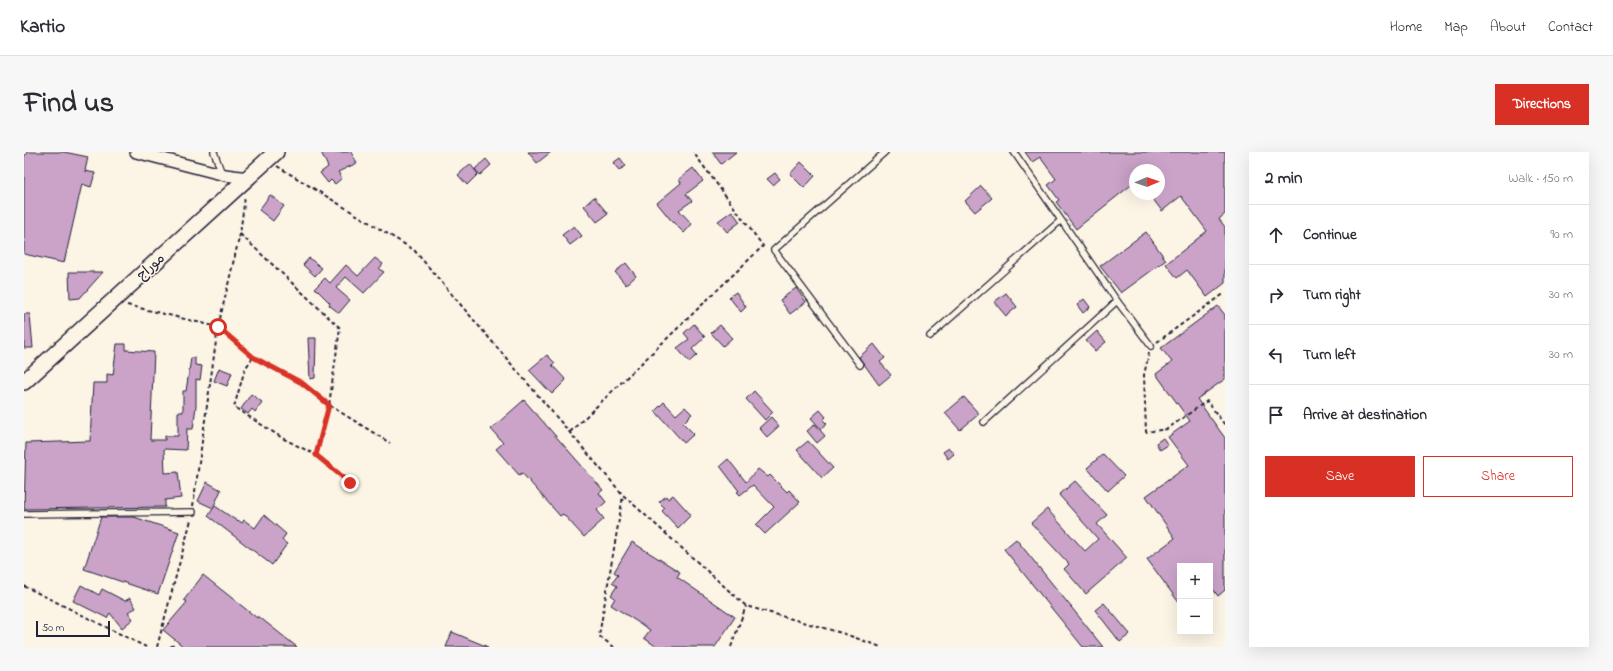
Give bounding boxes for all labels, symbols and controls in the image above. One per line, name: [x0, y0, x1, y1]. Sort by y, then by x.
text: Kartio: [20, 14, 65, 41]
text: Home: [1390, 17, 1422, 38]
text: Map: [1444, 17, 1468, 38]
text: About: [1490, 17, 1526, 38]
text: Contact: [1548, 17, 1593, 38]
text: Find us: [24, 84, 114, 125]
button: Directions: [1495, 84, 1589, 125]
north arrow: [1129, 164, 1165, 200]
text: 2 min: [1265, 166, 1302, 191]
text: Walk · 150 m: [1508, 169, 1573, 188]
icon: ahead: [1265, 224, 1287, 246]
text: Continue: [1303, 224, 1357, 246]
text: 90 m: [1550, 225, 1573, 244]
street label: موراج: [132, 249, 170, 286]
icon: right: [1265, 284, 1287, 306]
text: Turn right: [1303, 284, 1361, 306]
text: 30 m: [1549, 285, 1573, 304]
route start: [209, 318, 227, 336]
icon: left: [1265, 344, 1287, 366]
text: Turn left: [1303, 344, 1356, 366]
text: 30 m: [1549, 345, 1573, 364]
icon: arrive: [1265, 404, 1287, 426]
text: Arrive at destination: [1303, 404, 1427, 426]
button: Save: [1265, 456, 1415, 497]
button: Share: [1423, 456, 1573, 497]
route end: [341, 474, 359, 492]
map controls: [1177, 563, 1213, 635]
button: +: [1177, 563, 1213, 599]
button: −: [1177, 599, 1213, 635]
scale bar: [36, 619, 110, 638]
text: 50 m: [42, 620, 64, 636]

